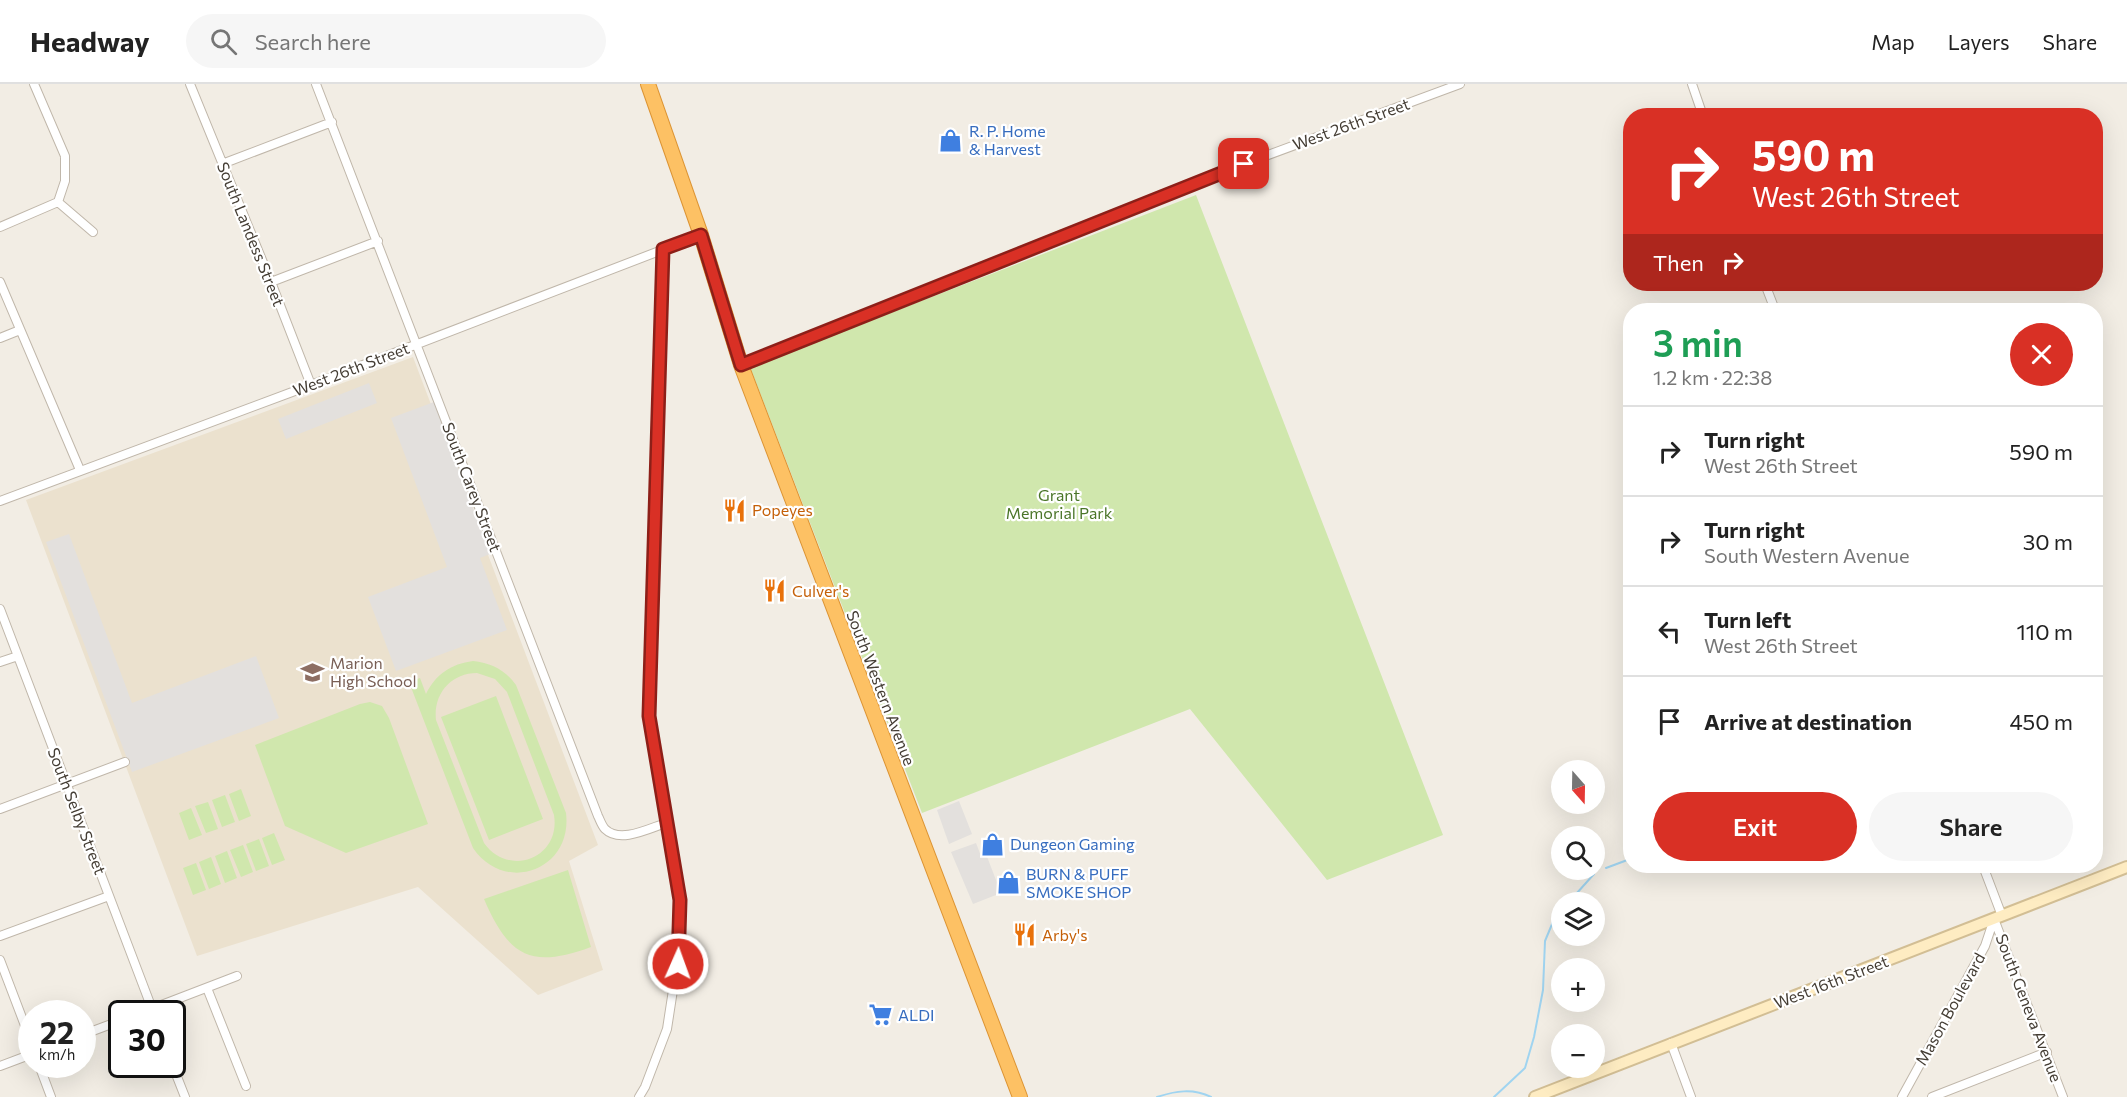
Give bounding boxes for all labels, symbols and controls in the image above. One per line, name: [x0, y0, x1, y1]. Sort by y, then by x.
search box: [186, 14, 606, 68]
text: Headway: [30, 24, 150, 58]
icon: search: [207, 25, 240, 58]
text: Search here: [255, 28, 371, 55]
text: Map: [1871, 29, 1915, 54]
text: Layers: [1948, 29, 2010, 54]
text: Share: [2043, 29, 2097, 54]
street label: West 26th Street: [1290, 93, 1412, 154]
place label: R. P. Home & Harvest: [969, 121, 1046, 158]
shop icon: R. P. Home & Harvest: [938, 127, 964, 153]
text: 590 m: [1752, 128, 1875, 180]
icon: right: [1653, 132, 1731, 210]
pin: [1218, 138, 1269, 189]
icon: arrive: [1227, 147, 1260, 180]
street label: South Landess Street: [214, 159, 289, 309]
text: West 26th Street: [1752, 180, 1960, 213]
icon: right: [1716, 246, 1749, 279]
text: Then: [1653, 249, 1704, 276]
text: 3 min: [1653, 320, 1743, 364]
button: close: [2010, 323, 2073, 386]
street label: West 26th Street: [290, 337, 412, 399]
text: 1.2 km · 22:38: [1653, 365, 1772, 389]
street label: South Carey Street: [439, 420, 506, 555]
text: Turn right: [1704, 426, 1805, 453]
icon: right: [1653, 435, 1686, 468]
text: 590 m: [2009, 438, 2073, 465]
text: West 26th Street: [1704, 453, 1858, 477]
park label: Grant Memorial Park: [1006, 485, 1113, 522]
restaurant icon: Popeyes: [721, 497, 747, 523]
place label: Popeyes: [752, 500, 813, 519]
text: Turn right: [1704, 516, 1805, 543]
icon: right: [1653, 525, 1686, 558]
text: 30 m: [2023, 528, 2073, 555]
text: South Western Avenue: [1704, 543, 1910, 567]
restaurant icon: Culver's: [761, 578, 787, 604]
place label: Culver's: [792, 581, 849, 600]
text: Turn left: [1704, 606, 1791, 633]
street label: South Western Avenue: [843, 608, 920, 768]
icon: left: [1653, 615, 1686, 648]
text: 110 m: [2016, 618, 2073, 645]
text: West 26th Street: [1704, 633, 1858, 657]
place label: Marion High School: [330, 653, 417, 690]
school or university icon: Marion High School: [299, 659, 325, 685]
icon: arrive: [1653, 705, 1686, 738]
text: Arrive at destination: [1704, 708, 1912, 735]
text: 450 m: [2009, 708, 2073, 735]
street label: South Selby Street: [45, 745, 111, 877]
north arrow: [1551, 760, 1605, 814]
map controls: [1551, 760, 1605, 1078]
button: Exit: [1653, 792, 1857, 861]
button: Share: [1869, 792, 2073, 861]
button: search: [1551, 826, 1605, 880]
shop icon: Dungeon Gaming: [979, 831, 1005, 857]
place label: Dungeon Gaming: [1010, 834, 1135, 853]
place label: BURN & PUFF SMOKE SHOP: [1026, 864, 1131, 901]
shop icon: BURN & PUFF SMOKE SHOP: [995, 870, 1021, 896]
button: layers: [1551, 892, 1605, 946]
restaurant icon: Arby's: [1011, 922, 1037, 948]
place label: Arby's: [1042, 925, 1087, 944]
street label: South Geneva Avenue: [1992, 931, 2066, 1085]
position arrow: [646, 932, 710, 996]
street label: Mason Boulevard: [1911, 949, 1988, 1068]
street label: West 16th Street: [1771, 951, 1891, 1012]
button: +: [1551, 958, 1605, 1012]
speed limit sign: 30: [108, 1000, 186, 1078]
supermarket icon: ALDI: [867, 1002, 893, 1028]
place label: ALDI: [898, 1005, 934, 1024]
text: 22: [40, 1013, 74, 1050]
button: −: [1551, 1024, 1605, 1078]
text: km/h: [39, 1045, 75, 1063]

